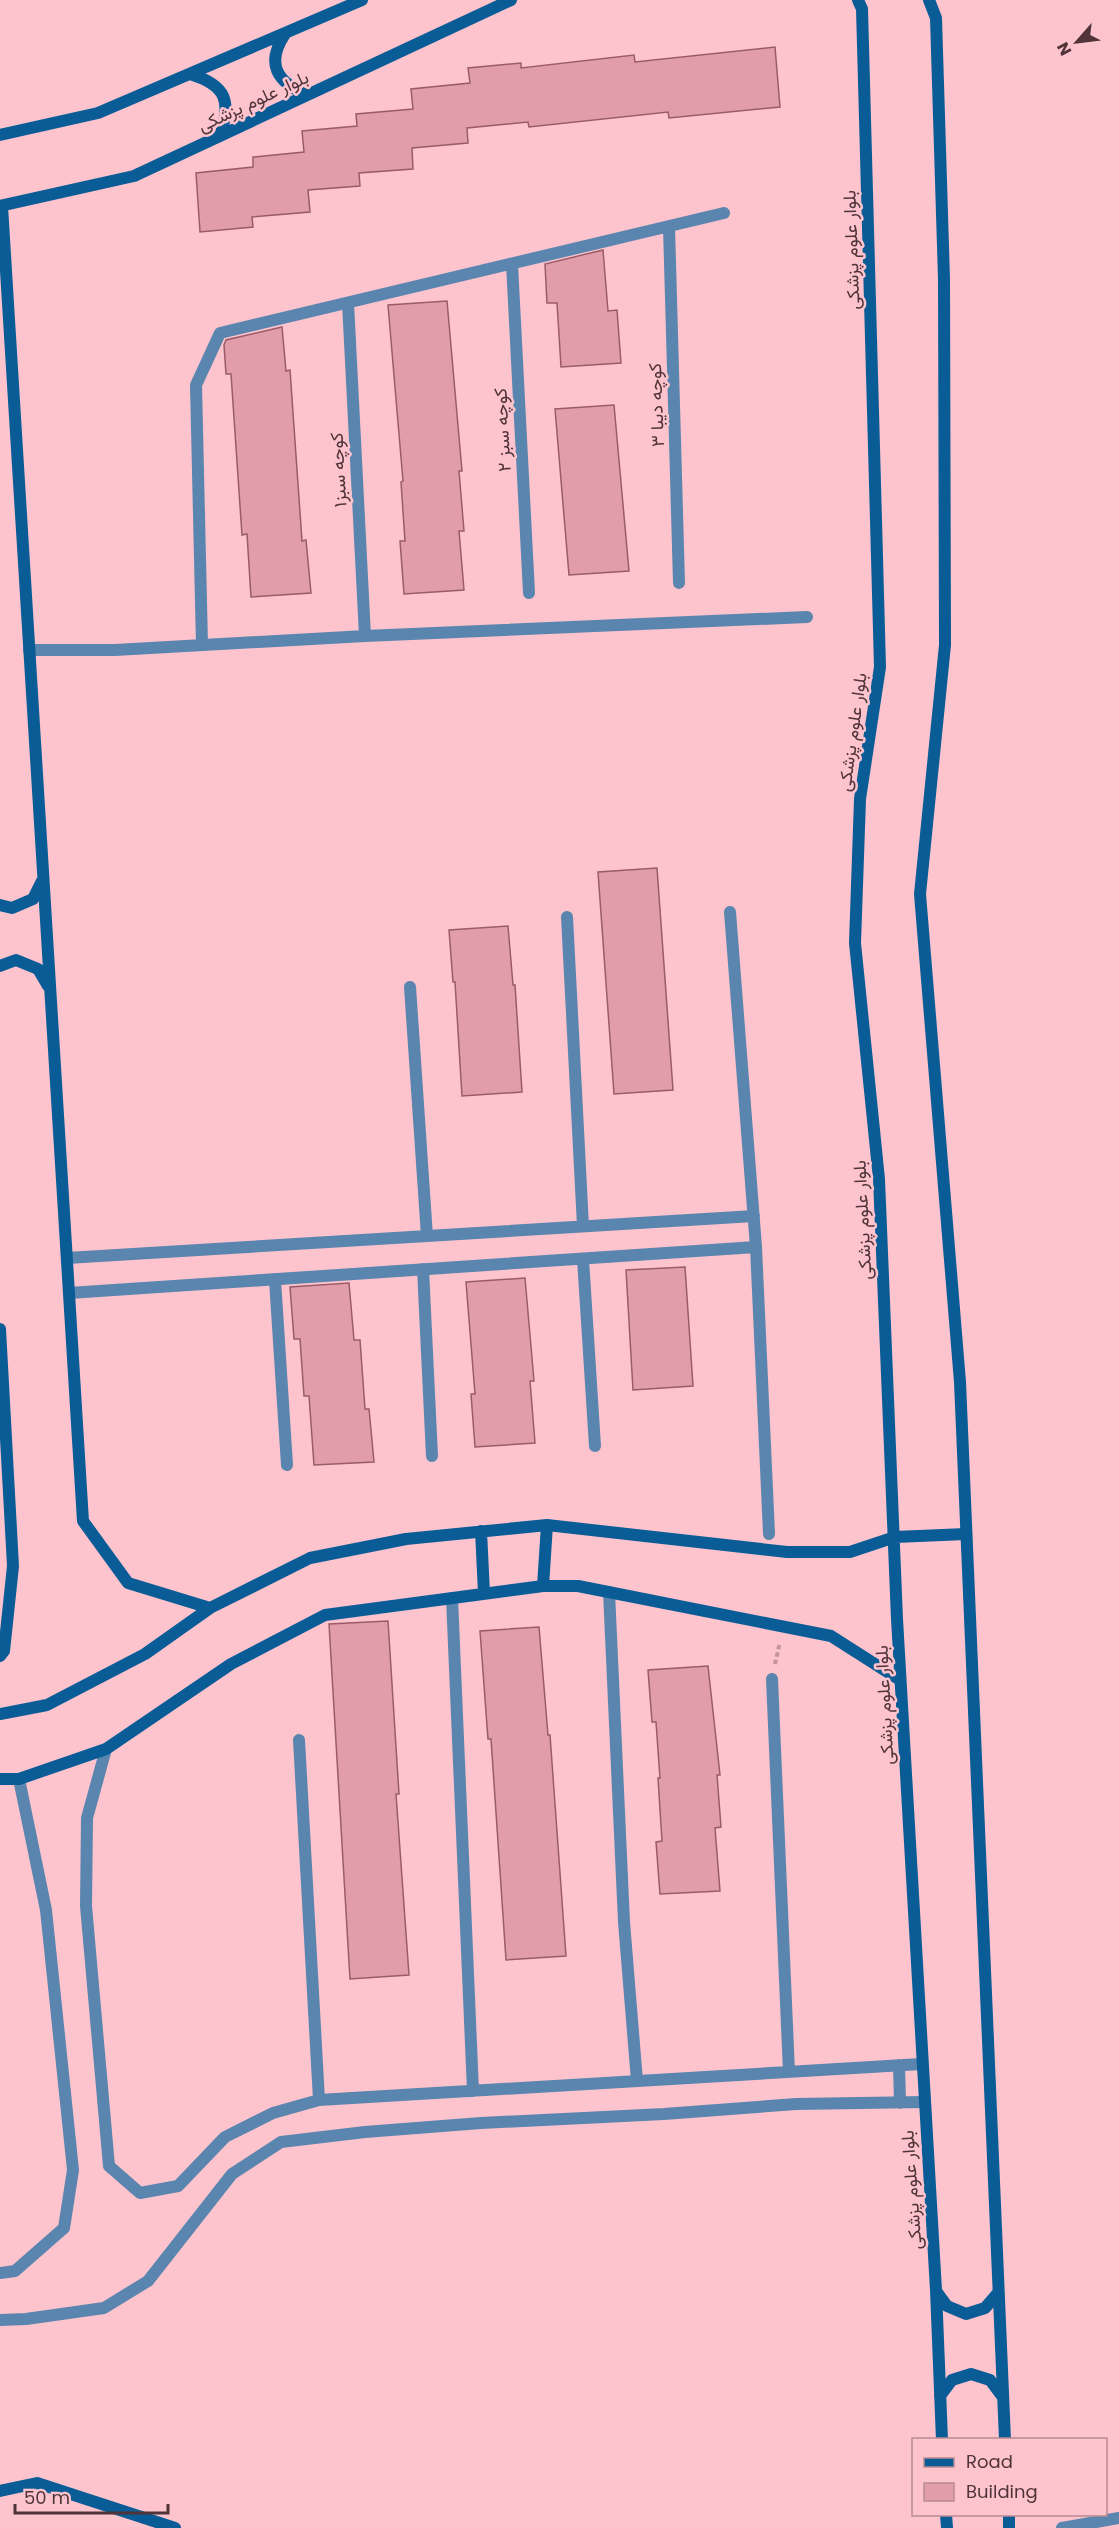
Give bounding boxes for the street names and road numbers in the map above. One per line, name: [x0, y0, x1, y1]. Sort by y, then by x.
street label: بلوار علوم پزشکی: [193, 64, 313, 138]
street label: بلوار علوم پزشکی: [836, 190, 866, 310]
street label: کوچه دیبا ۳: [642, 363, 670, 447]
street label: کوچه سبز ۲: [487, 387, 517, 473]
street label: کوچه سبز۱: [324, 432, 352, 508]
street label: بلوار علوم پزشکی: [831, 671, 873, 793]
street label: بلوار علوم پزشکی: [846, 1160, 878, 1280]
street label: بلوار علوم پزشکی: [868, 1645, 900, 1765]
street label: بلوار علوم پزشکی: [894, 2129, 928, 2251]

